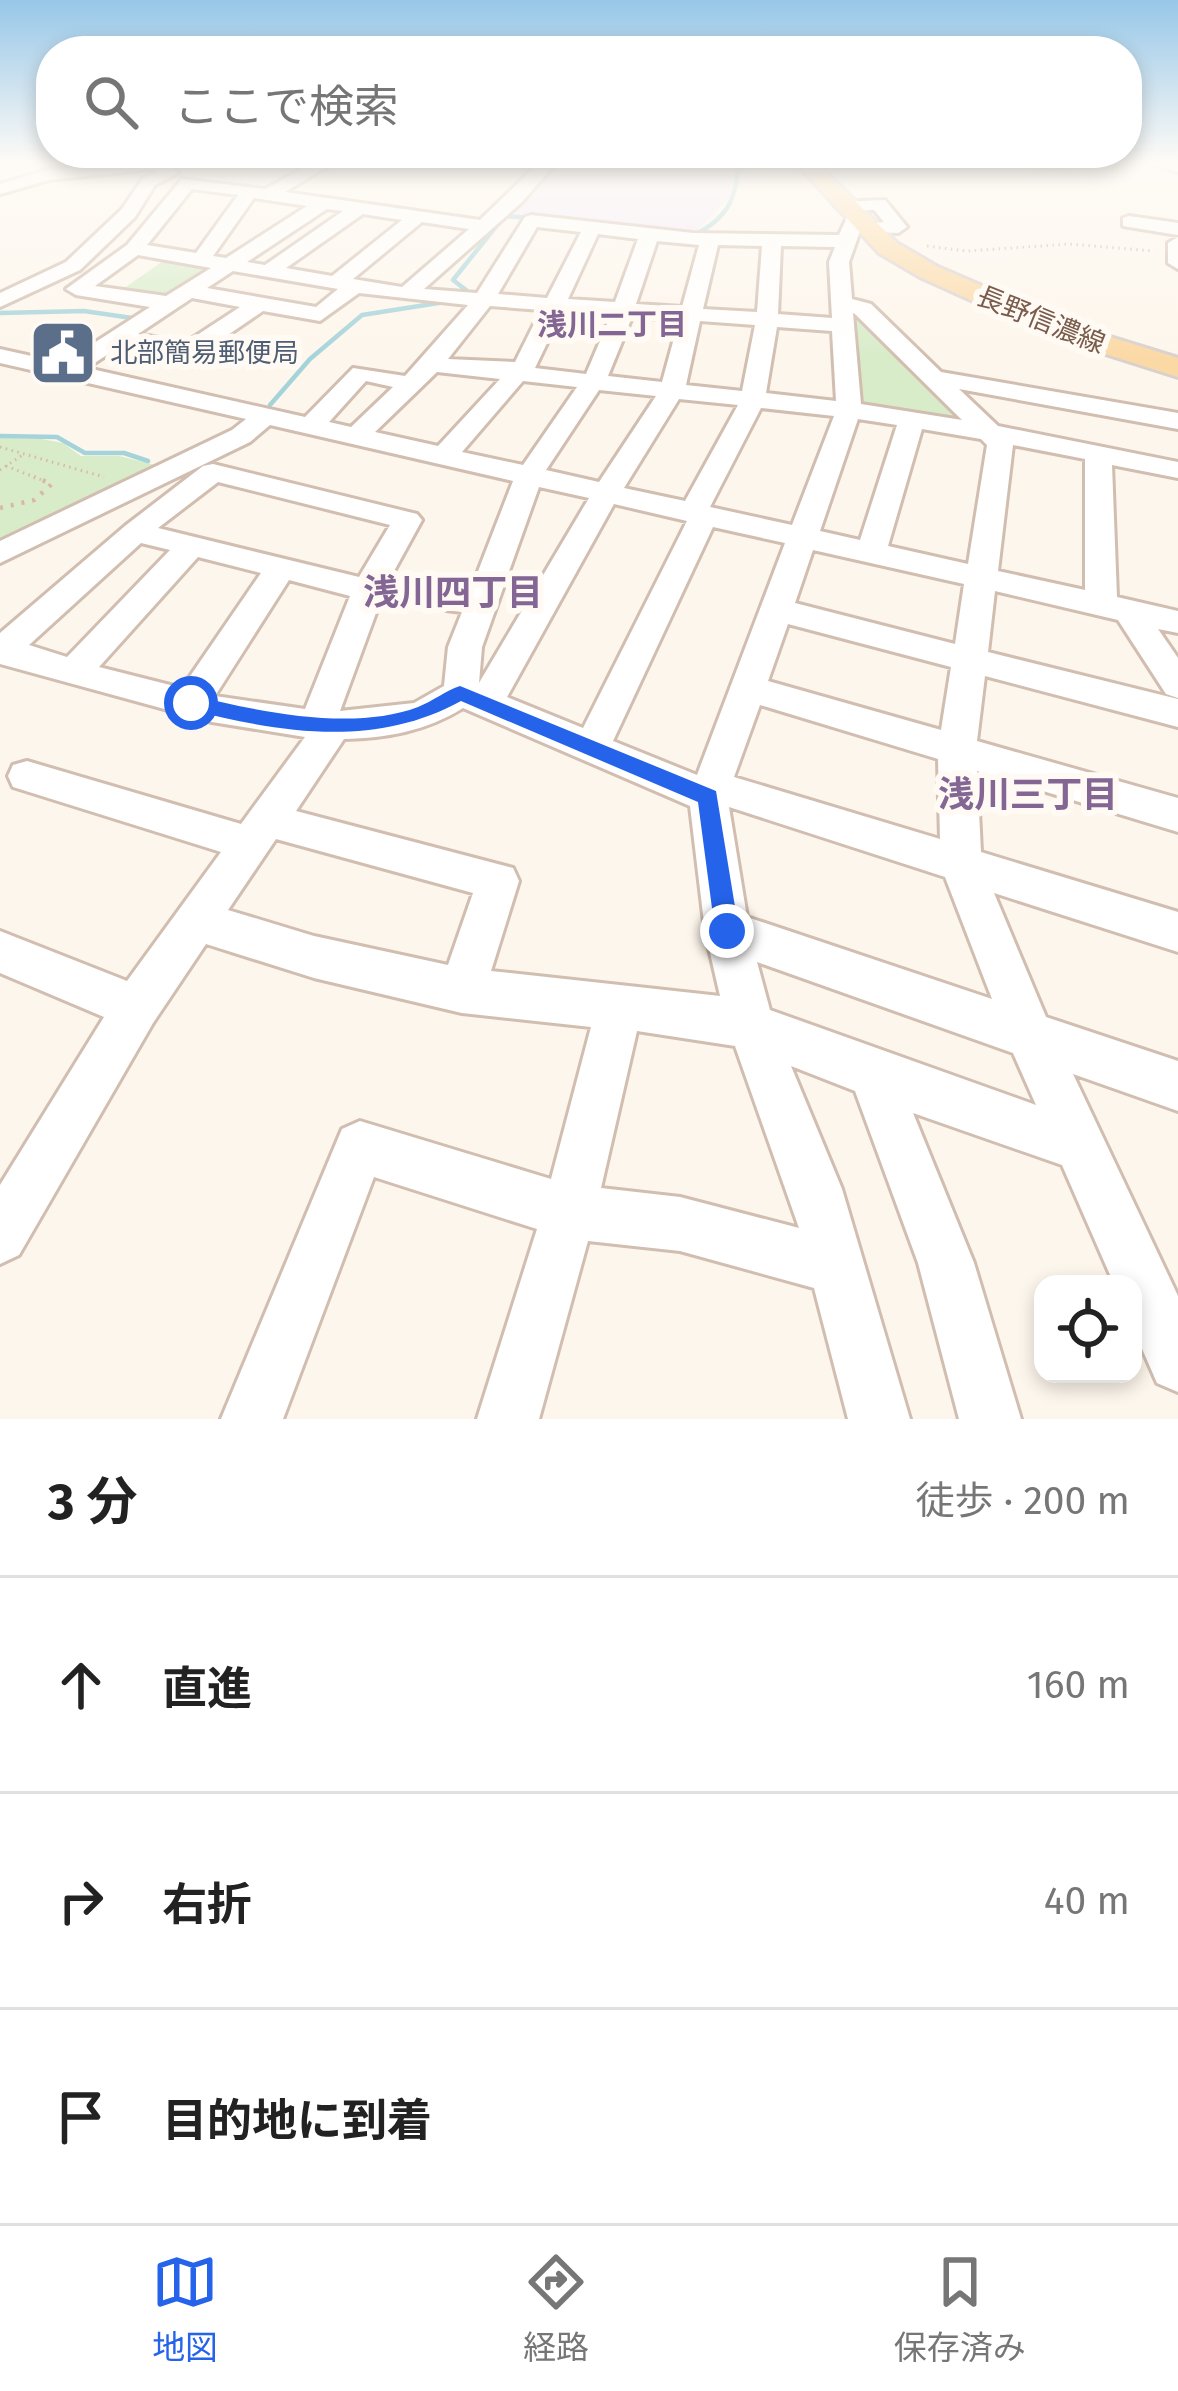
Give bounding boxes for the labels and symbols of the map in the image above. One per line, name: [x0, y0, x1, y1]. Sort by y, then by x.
street label: 長野信濃線: [972, 280, 1110, 360]
district label: 浅川二丁目: [537, 307, 687, 343]
public building icon: 北部簡易郵便局: [28, 318, 98, 388]
place label: 北部簡易郵便局: [110, 337, 299, 369]
district label: 浅川四丁目: [363, 571, 543, 615]
route start: [164, 676, 218, 730]
district label: 浅川三丁目: [938, 773, 1118, 817]
route end: [700, 904, 754, 958]

